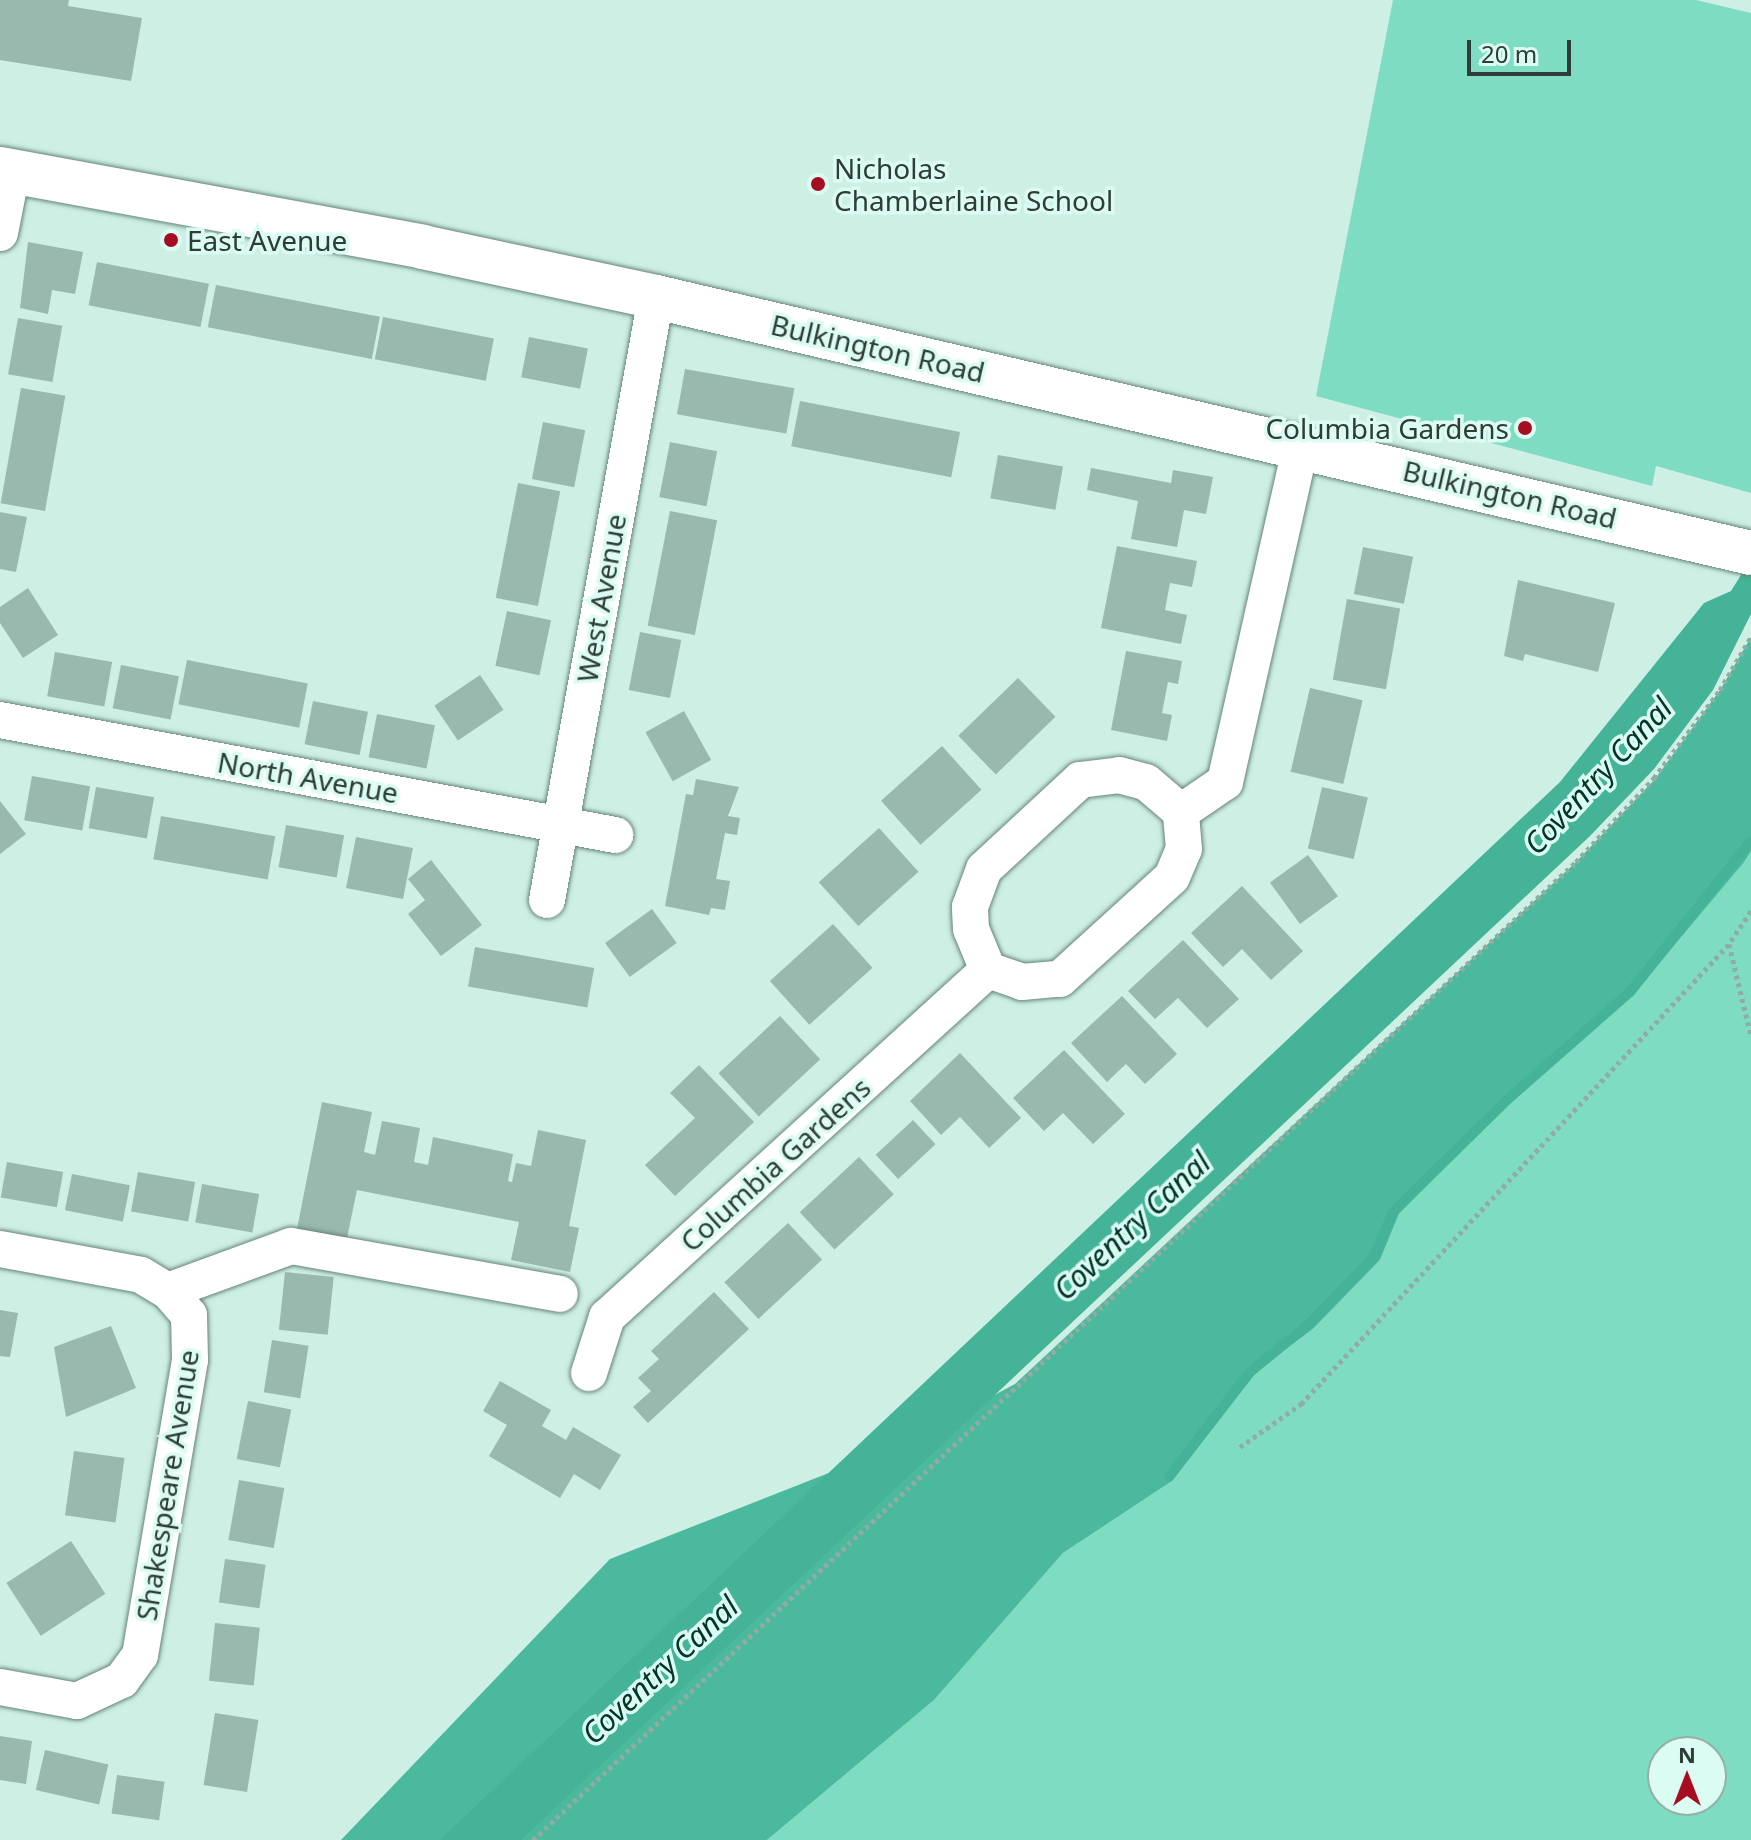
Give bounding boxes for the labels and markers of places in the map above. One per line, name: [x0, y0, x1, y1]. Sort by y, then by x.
place label: Nicholas Chamberlaine School: [834, 151, 1113, 217]
marker: Nicholas Chamberlaine School: [809, 175, 827, 193]
place label: East Avenue: [187, 223, 347, 257]
marker: East Avenue: [162, 231, 180, 249]
place label: Columbia Gardens: [1265, 411, 1509, 445]
marker: Columbia Gardens: [1516, 419, 1534, 437]

